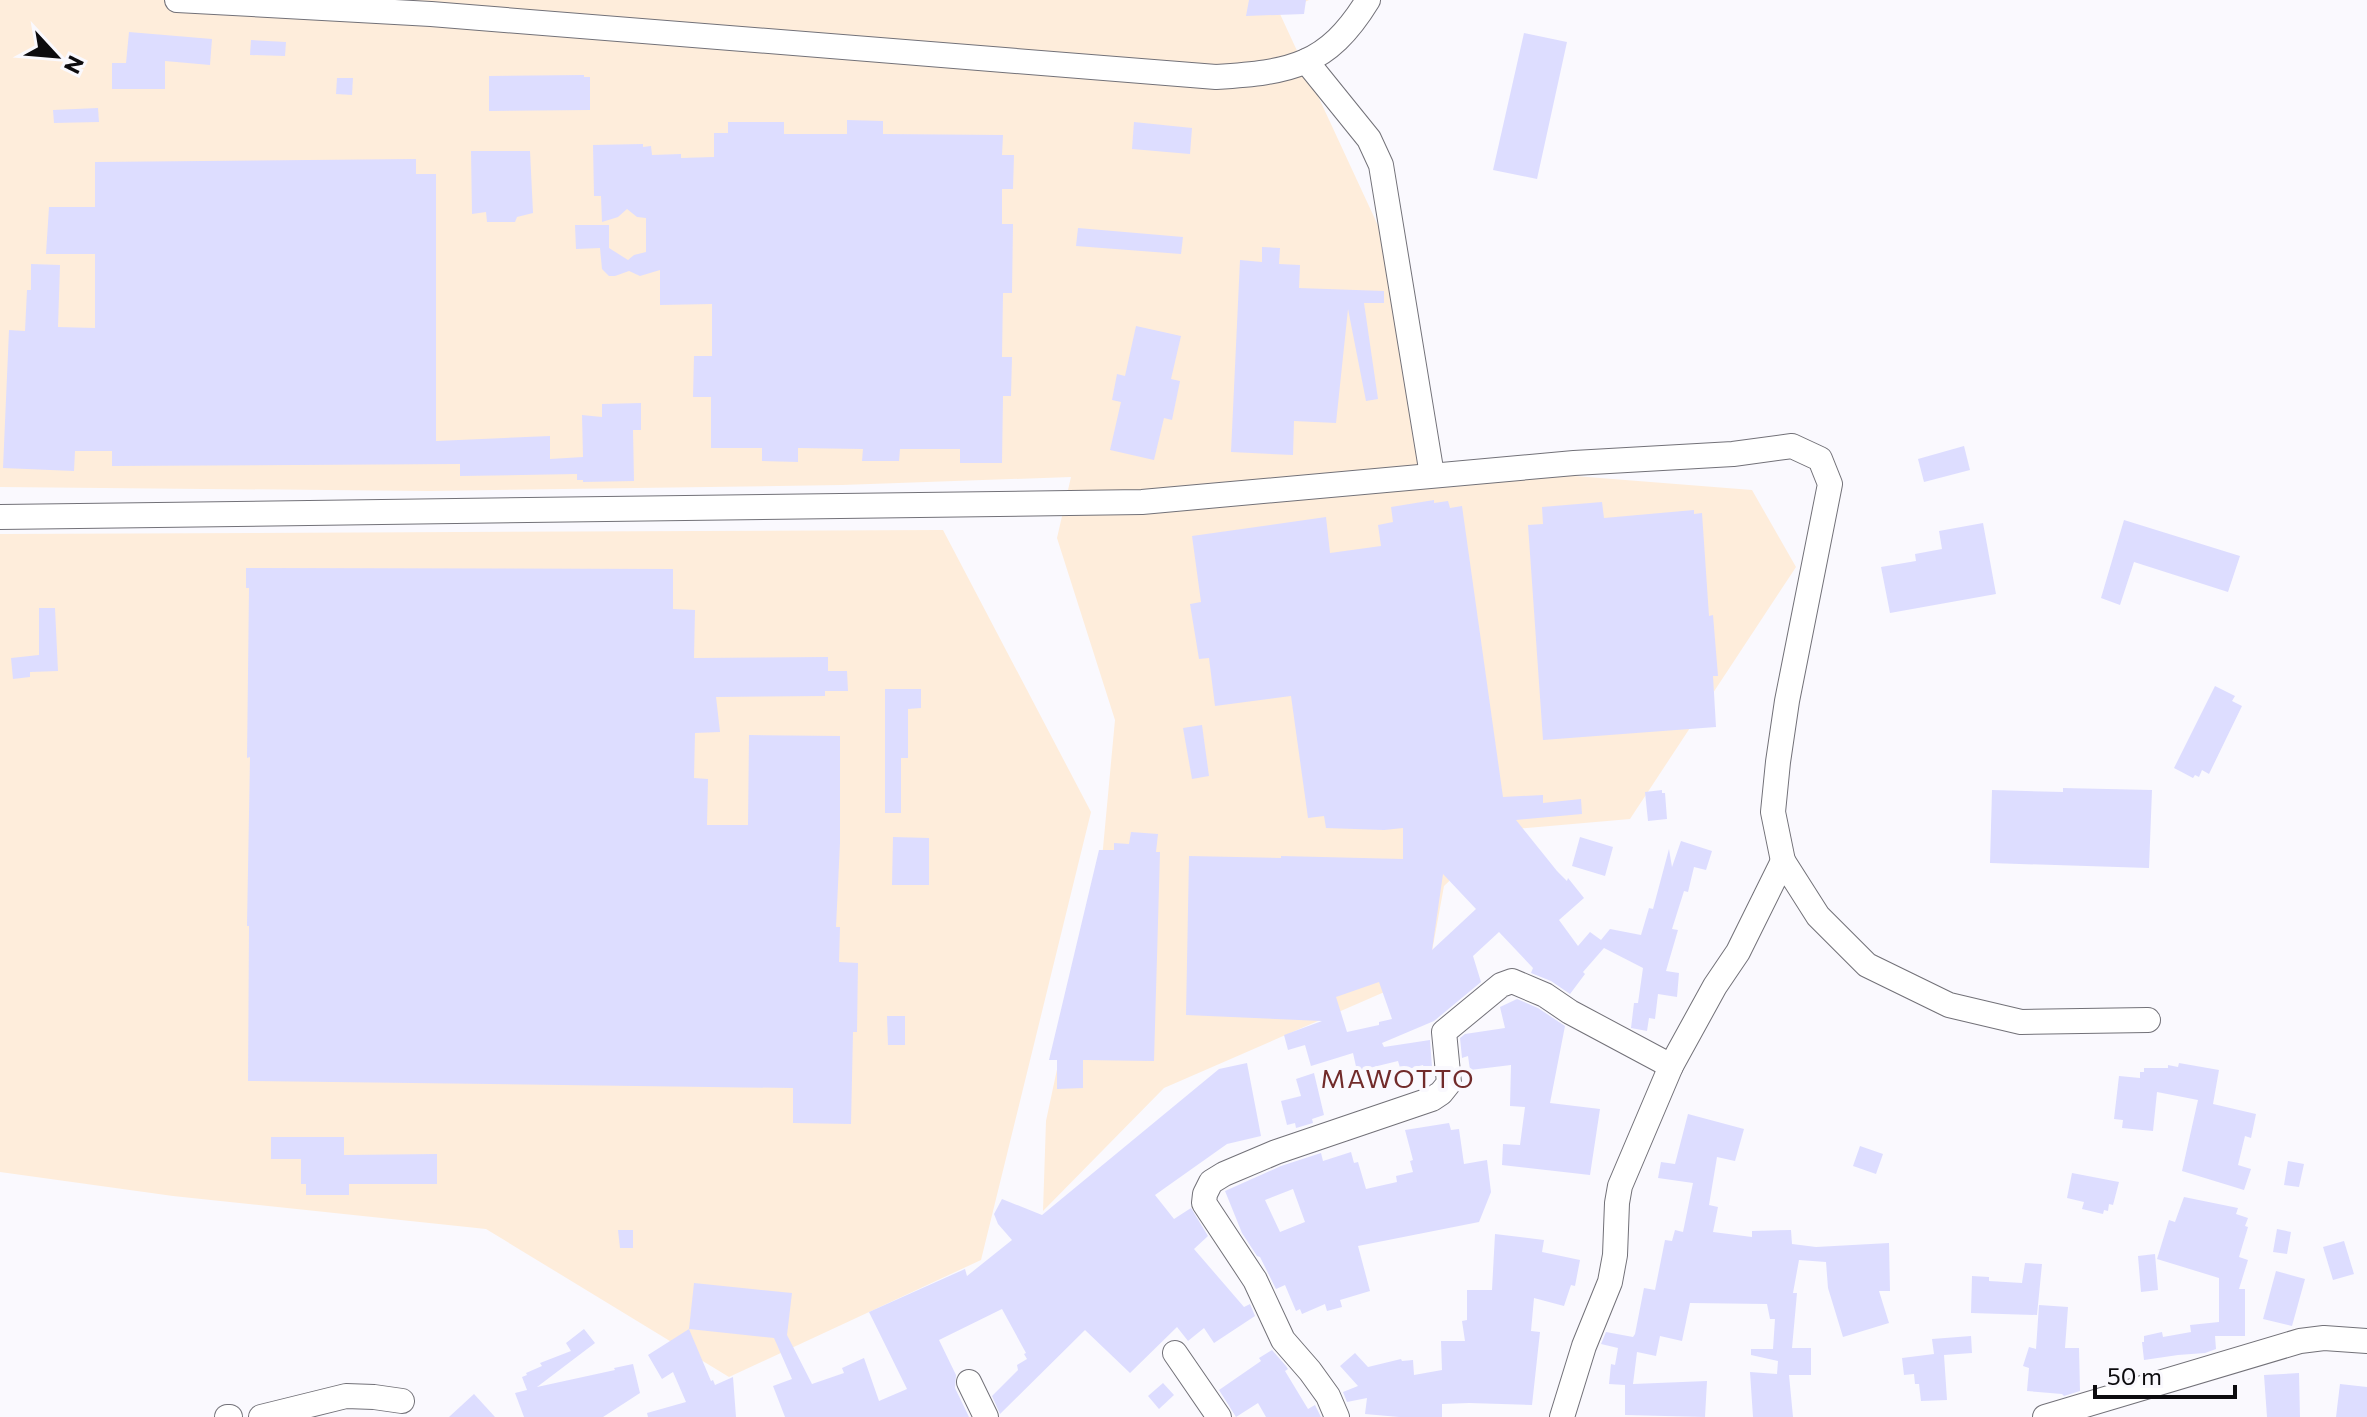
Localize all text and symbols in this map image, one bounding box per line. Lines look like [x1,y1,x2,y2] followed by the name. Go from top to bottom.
[16,16,96,96] north arrow
[59,52,90,78] text: N
[1320,1062,1476,1093] district label: MAWOTTO
[2095,1349,2235,1399] scale bar
[2107,1361,2162,1390] text: 50 m

